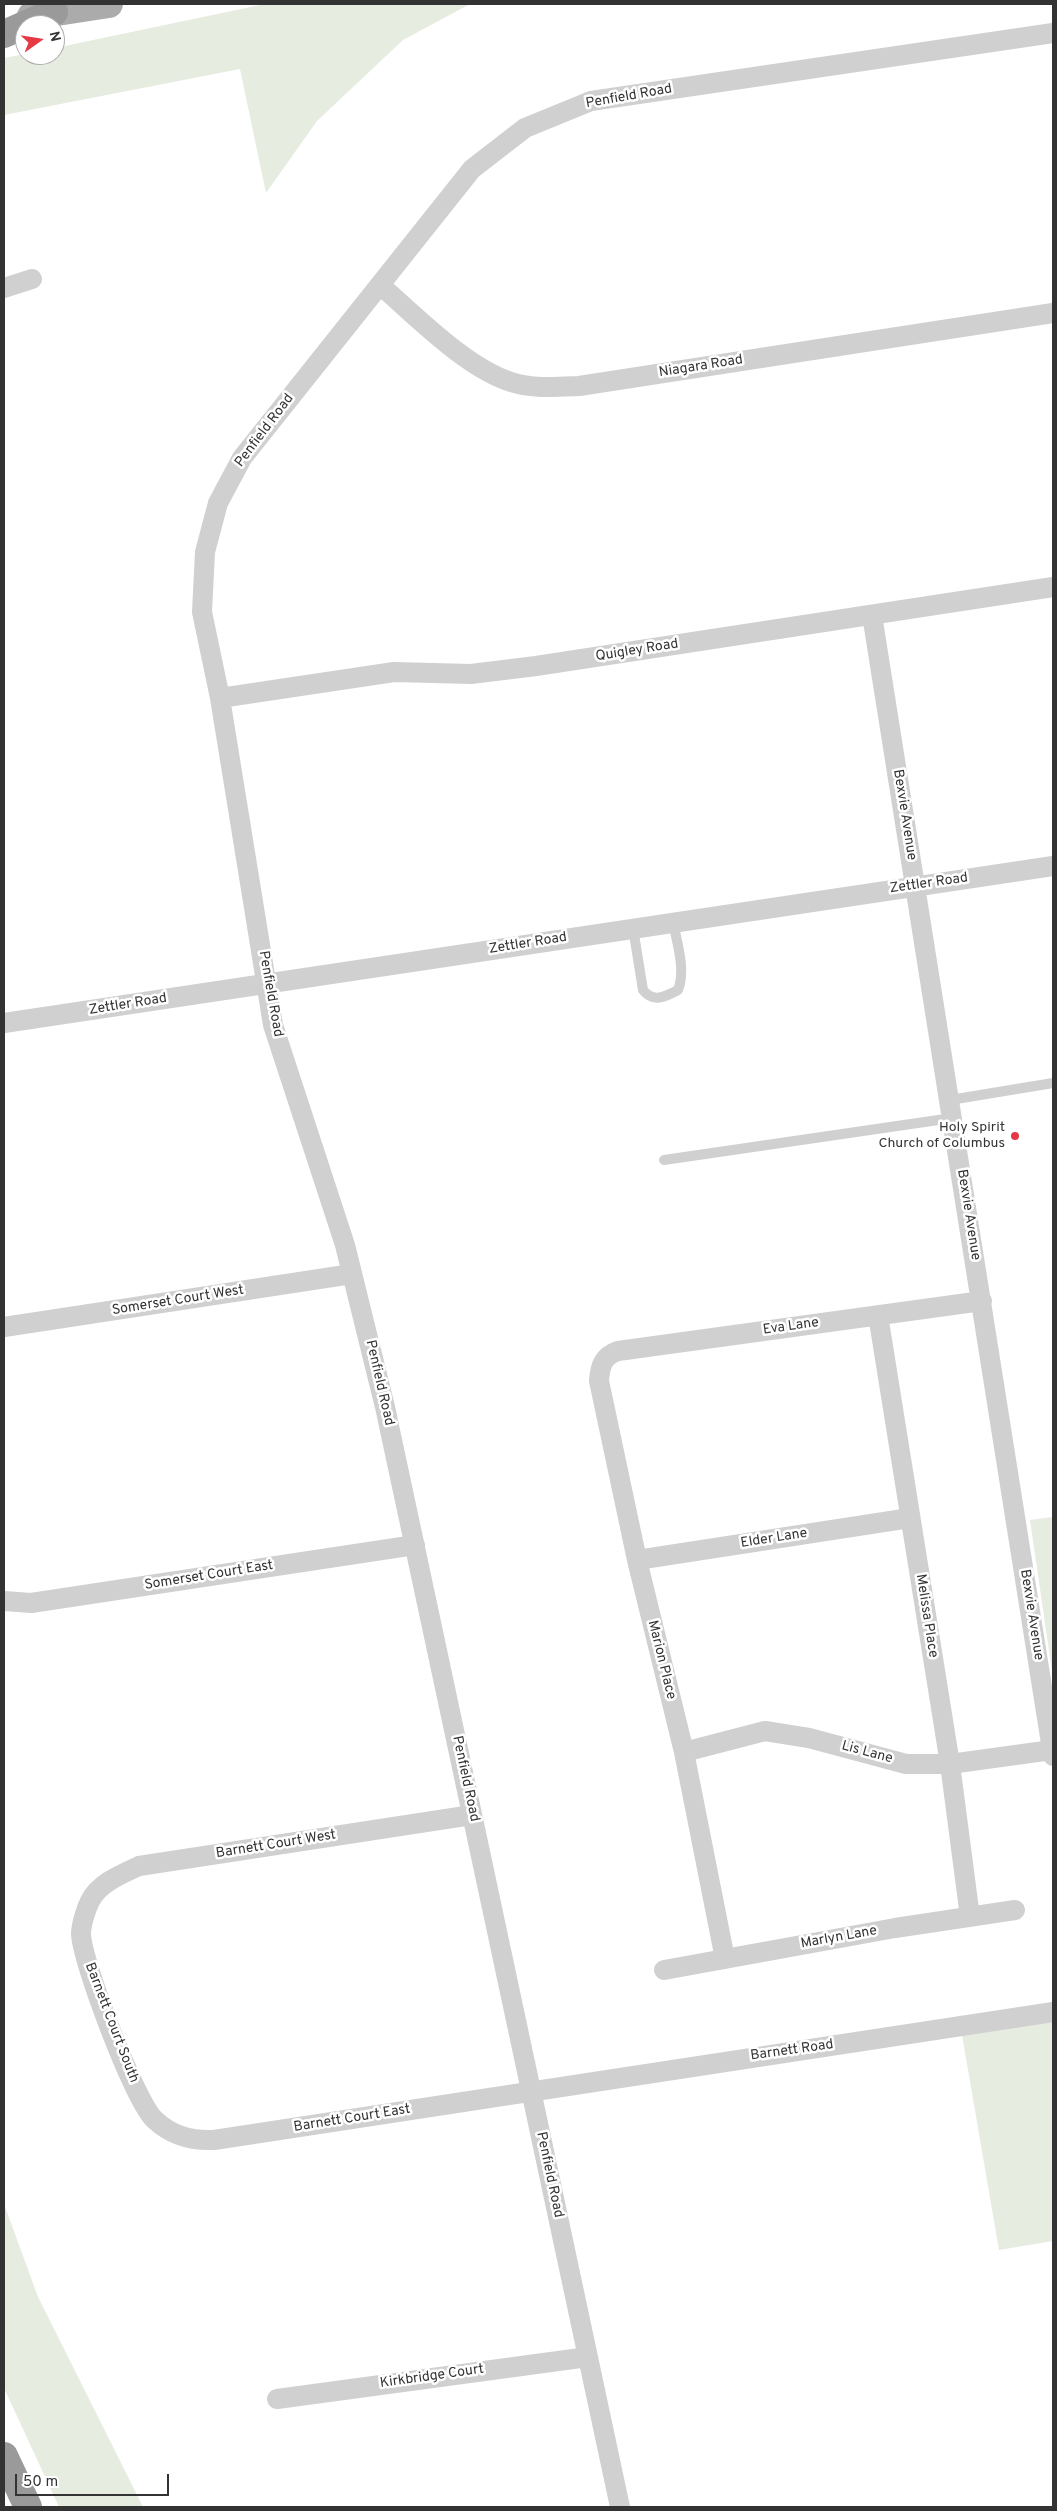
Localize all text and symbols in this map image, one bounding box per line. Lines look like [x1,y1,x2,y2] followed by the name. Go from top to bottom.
[15,15,65,65] north arrow
[45,30,64,44] text: N
[585,81,673,113] street label: Penfield Road
[658,352,744,382] street label: Niagara Road
[232,391,298,471] street label: Penfield Road
[594,636,680,666] street label: Quigley Road
[889,768,919,862] street label: Bexvie Avenue
[889,870,969,898] street label: Zettler Road
[488,930,568,958] street label: Zettler Road
[254,950,286,1038] street label: Penfield Road
[88,991,168,1019] street label: Zettler Road
[878,1120,1005,1152] place label: Holy Spirit Church of Columbus
[1009,1130,1021,1142] marker: Holy Spirit Church of Columbus
[953,1168,983,1262] street label: Bexvie Avenue
[111,1282,245,1320] street label: Somerset Court West
[762,1315,820,1339] street label: Eva Lane
[361,1339,397,1427] street label: Penfield Road
[739,1525,809,1553] street label: Elder Lane
[144,1558,274,1594] street label: Somerset Court East
[1016,1568,1046,1662] street label: Bexvie Avenue
[911,1573,941,1659] street label: Melissa Place
[643,1619,679,1701] street label: Marion Place
[448,1735,482,1823] street label: Penfield Road
[840,1738,894,1768] street label: Lis Lane
[215,1827,337,1863] street label: Barnett Court West
[800,1923,878,1953] street label: Marlyn Lane
[80,1961,142,2085] street label: Barnett Court South
[749,2037,835,2065] street label: Barnett Road
[292,2101,412,2137] street label: Barnett Court East
[532,2131,566,2219] street label: Penfield Road
[379,2361,485,2393] street label: Kirkbridge Court
[18,2464,171,2496] scale bar
[23,2473,58,2492] text: 50 m

